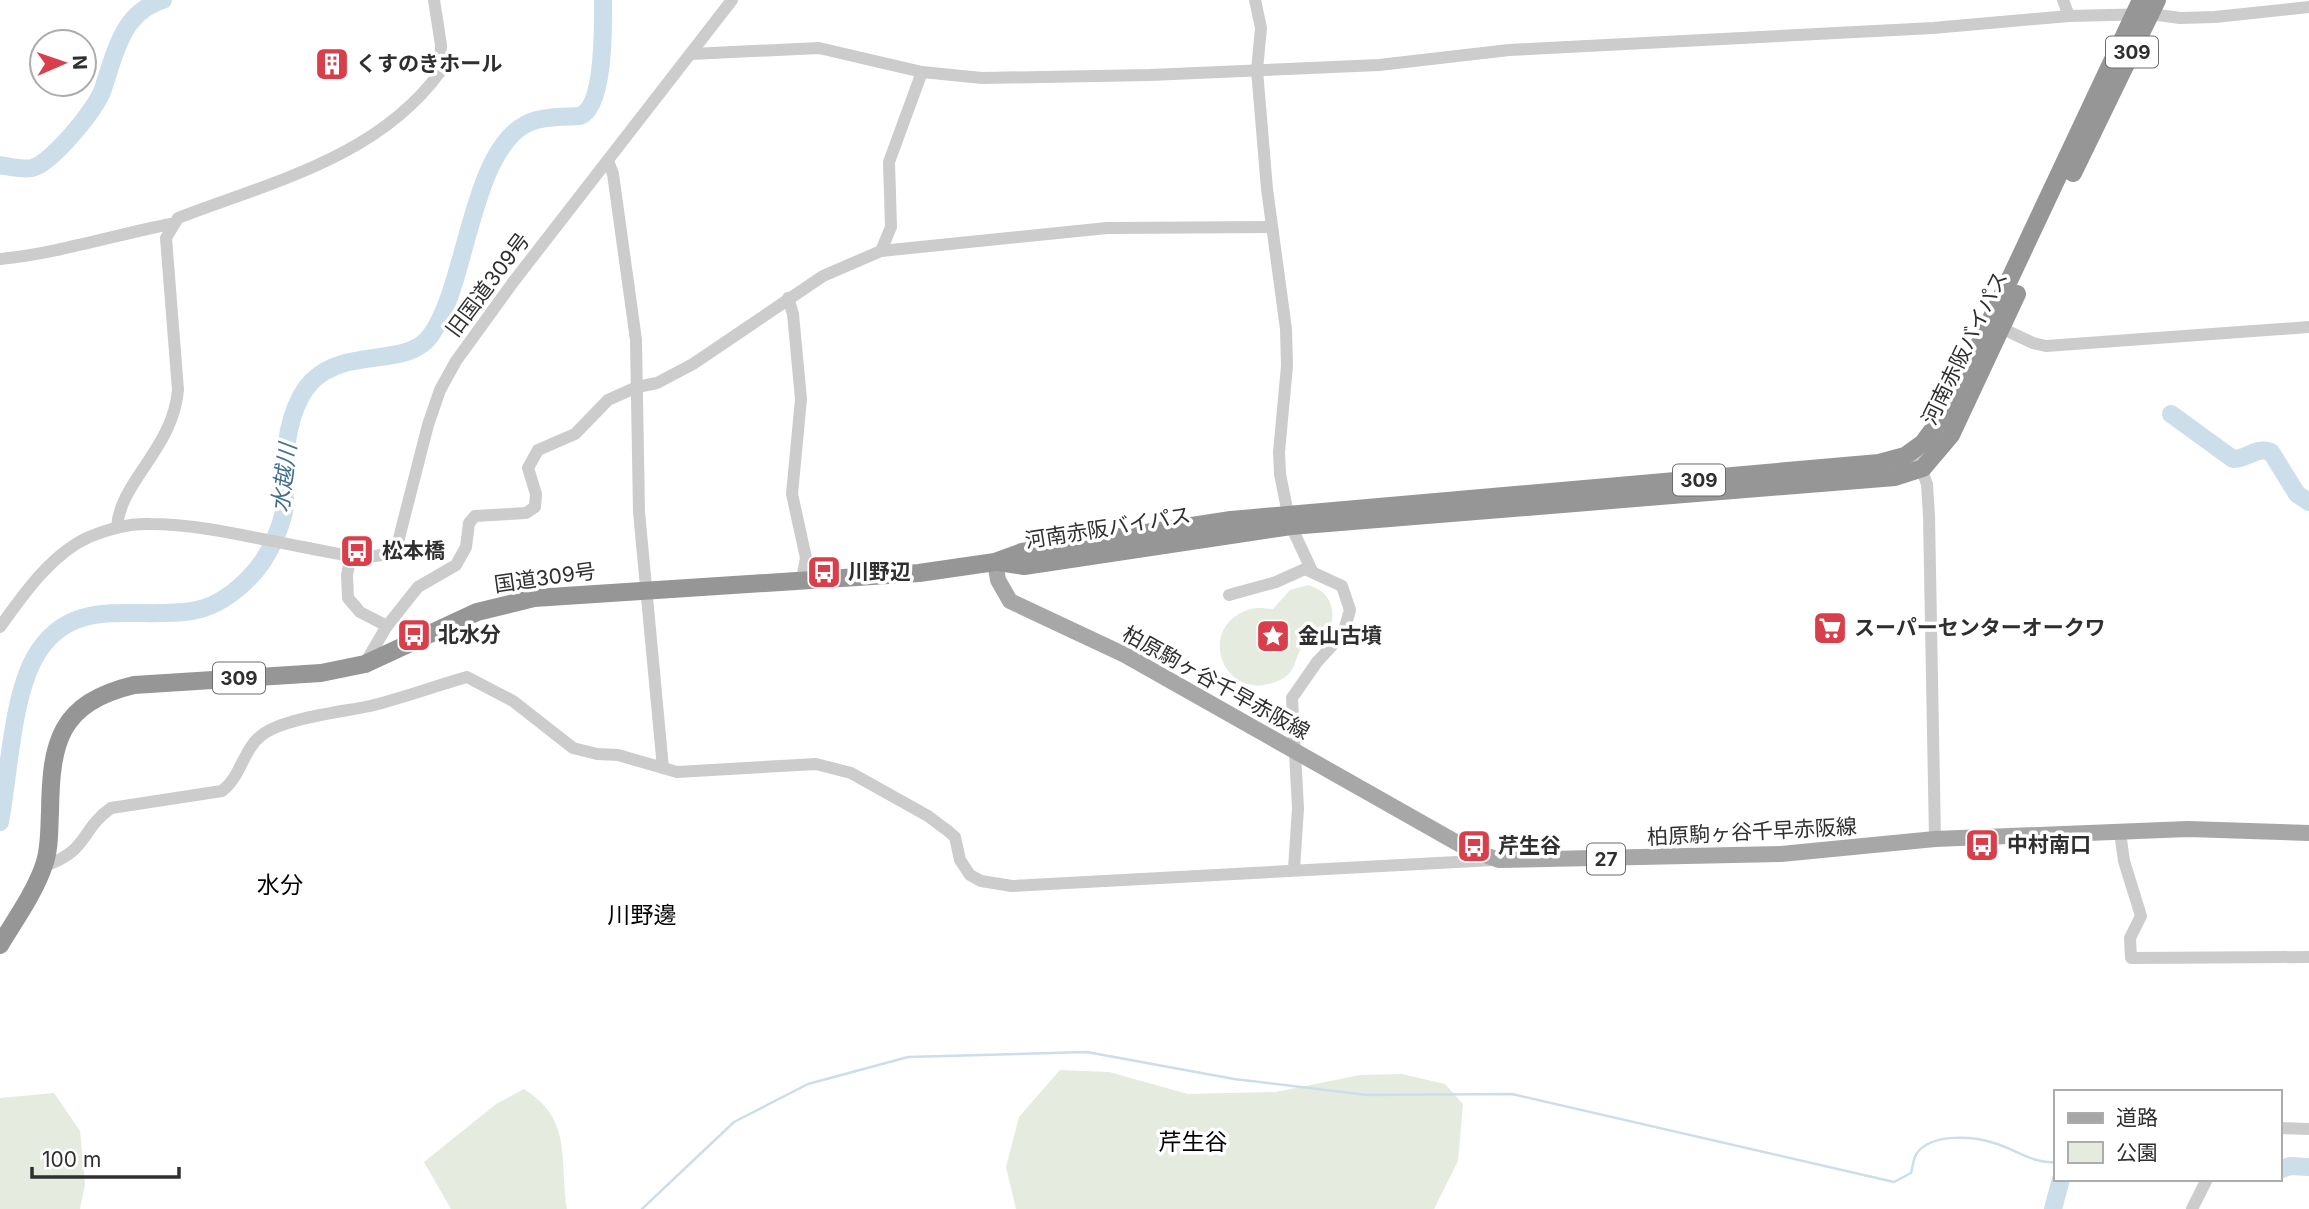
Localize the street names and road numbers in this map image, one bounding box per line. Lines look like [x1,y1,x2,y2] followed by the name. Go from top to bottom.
[2106,36,2158,68] road number: 309
[441,228,535,341] street label: 旧国道309号
[1917,267,2013,429] street label: 河南赤阪バイパス
[1673,464,1725,495] road number: 309
[1023,502,1193,553] street label: 河南赤阪バイパス
[493,558,597,597] street label: 国道309号
[1118,621,1314,744] street label: 柏原駒ヶ谷千早赤阪線
[213,663,265,694] road number: 309
[1646,814,1857,849] street label: 柏原駒ヶ谷千早赤阪線
[1587,844,1625,874] road number: 27

